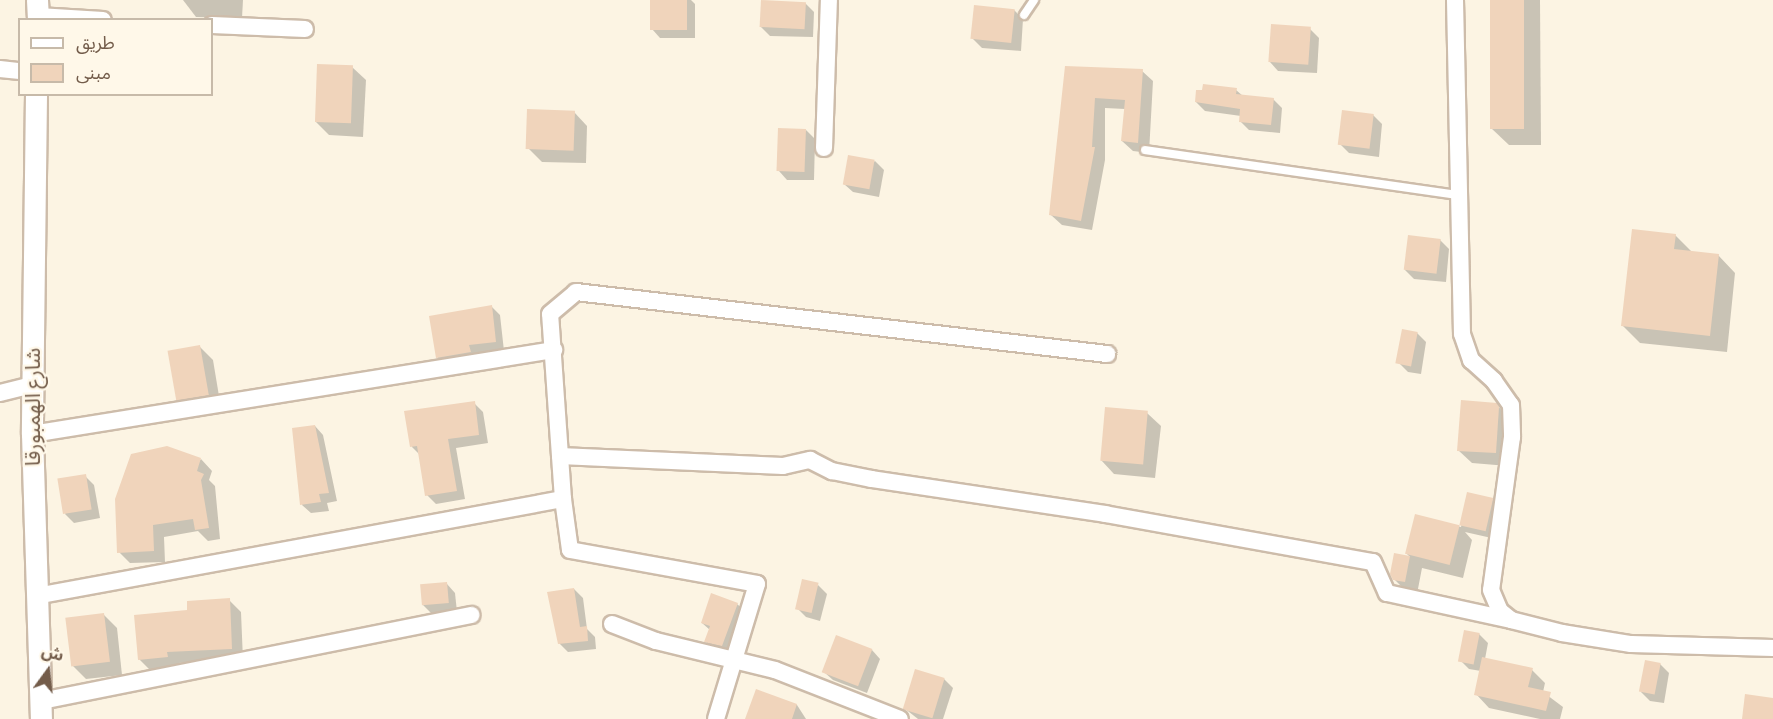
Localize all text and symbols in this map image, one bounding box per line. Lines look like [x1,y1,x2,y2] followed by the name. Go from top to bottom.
[18,18,213,96] legend
[76,32,115,54] text: طريق
[76,62,111,84] text: مبنى
[20,348,46,466] street label: شارع الهمبورقا
[18,641,78,701] north arrow
[39,641,66,666] text: ش

